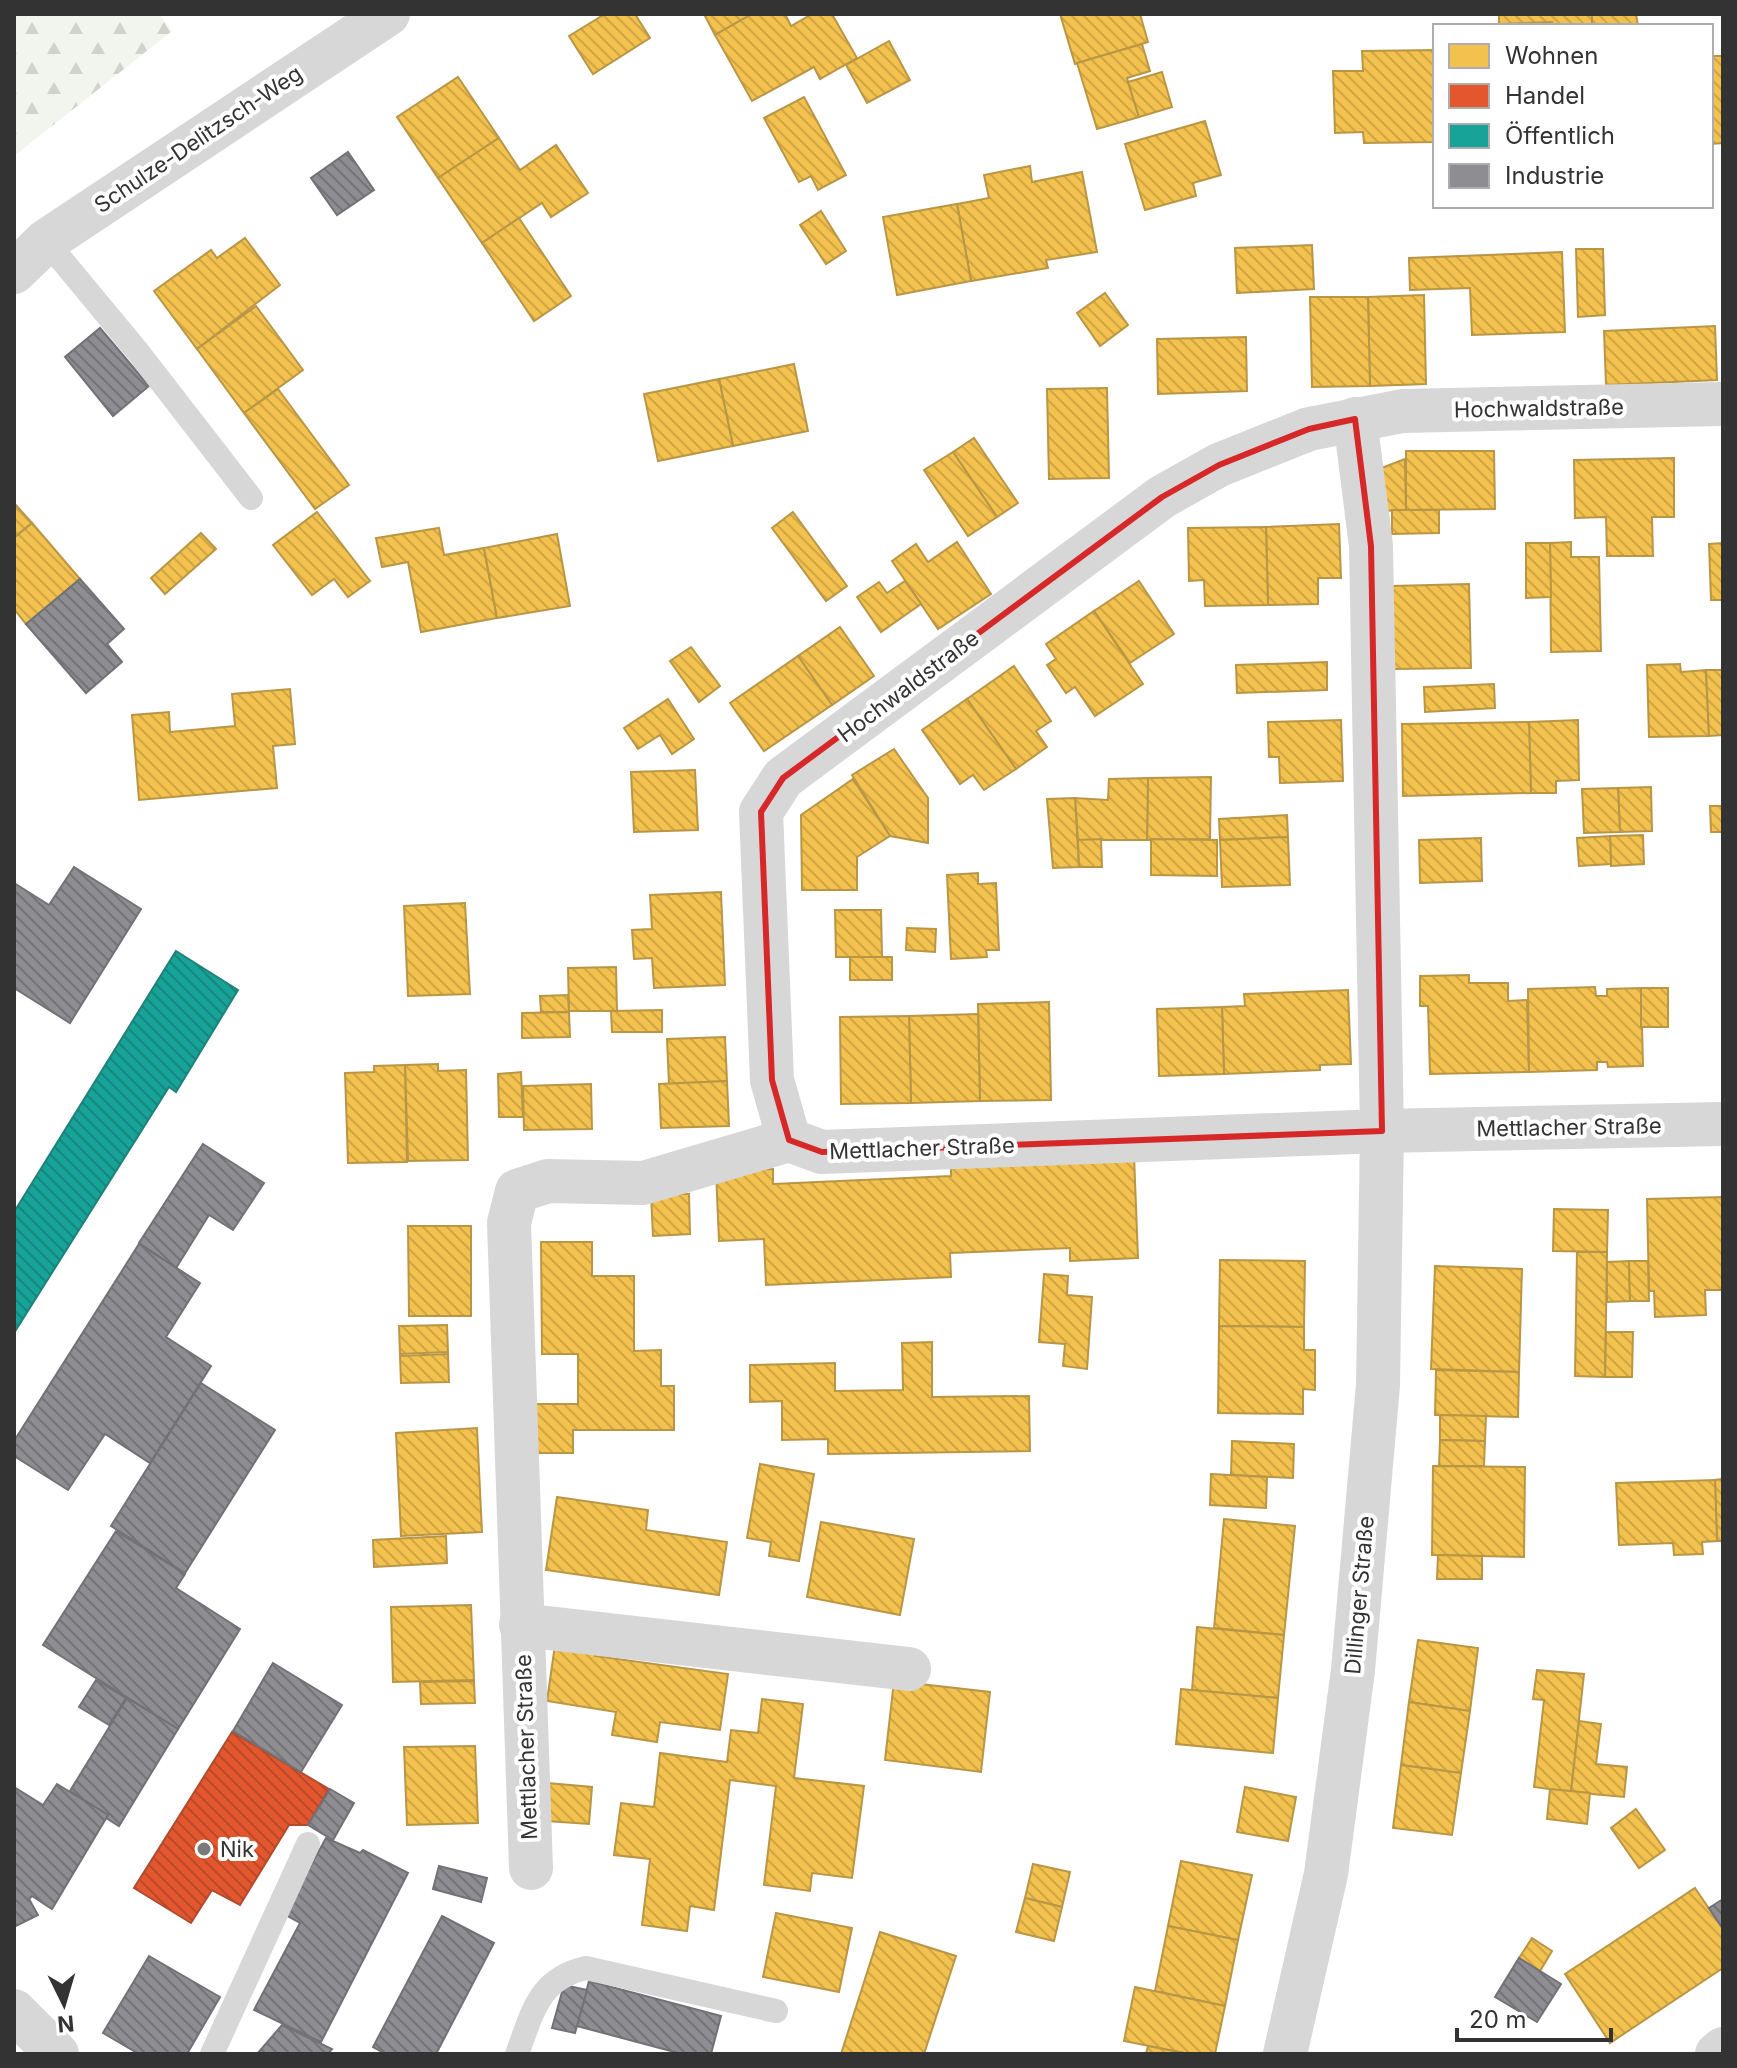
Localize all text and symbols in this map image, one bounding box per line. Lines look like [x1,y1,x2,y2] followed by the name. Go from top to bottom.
[1433,24,1713,208] legend
[1505,41,1598,70] text: Wohnen
[89,60,307,218] street label: Schulze-Delitzsch-Weg
[1505,81,1585,110] text: Handel
[1505,121,1615,150] text: Öffentlich
[1505,161,1604,190] text: Industrie
[1454,394,1624,422] street label: Hochwaldstraße
[832,624,984,748] street label: Hochwaldstraße
[1476,1112,1662,1142] street label: Mettlacher Straße
[829,1132,1015,1164] street label: Mettlacher Straße
[1339,1515,1379,1675] street label: Dillinger Straße
[510,1654,542,1840] street label: Mettlacher Straße
[220,1836,254,1862] place label: Nik
[195,1840,213,1858] marker: Nik
[24,1964,104,2044] north arrow
[1457,1992,1611,2042] scale bar
[1469,2005,1527,2034] text: 20 m
[56,2010,75,2038] text: N

